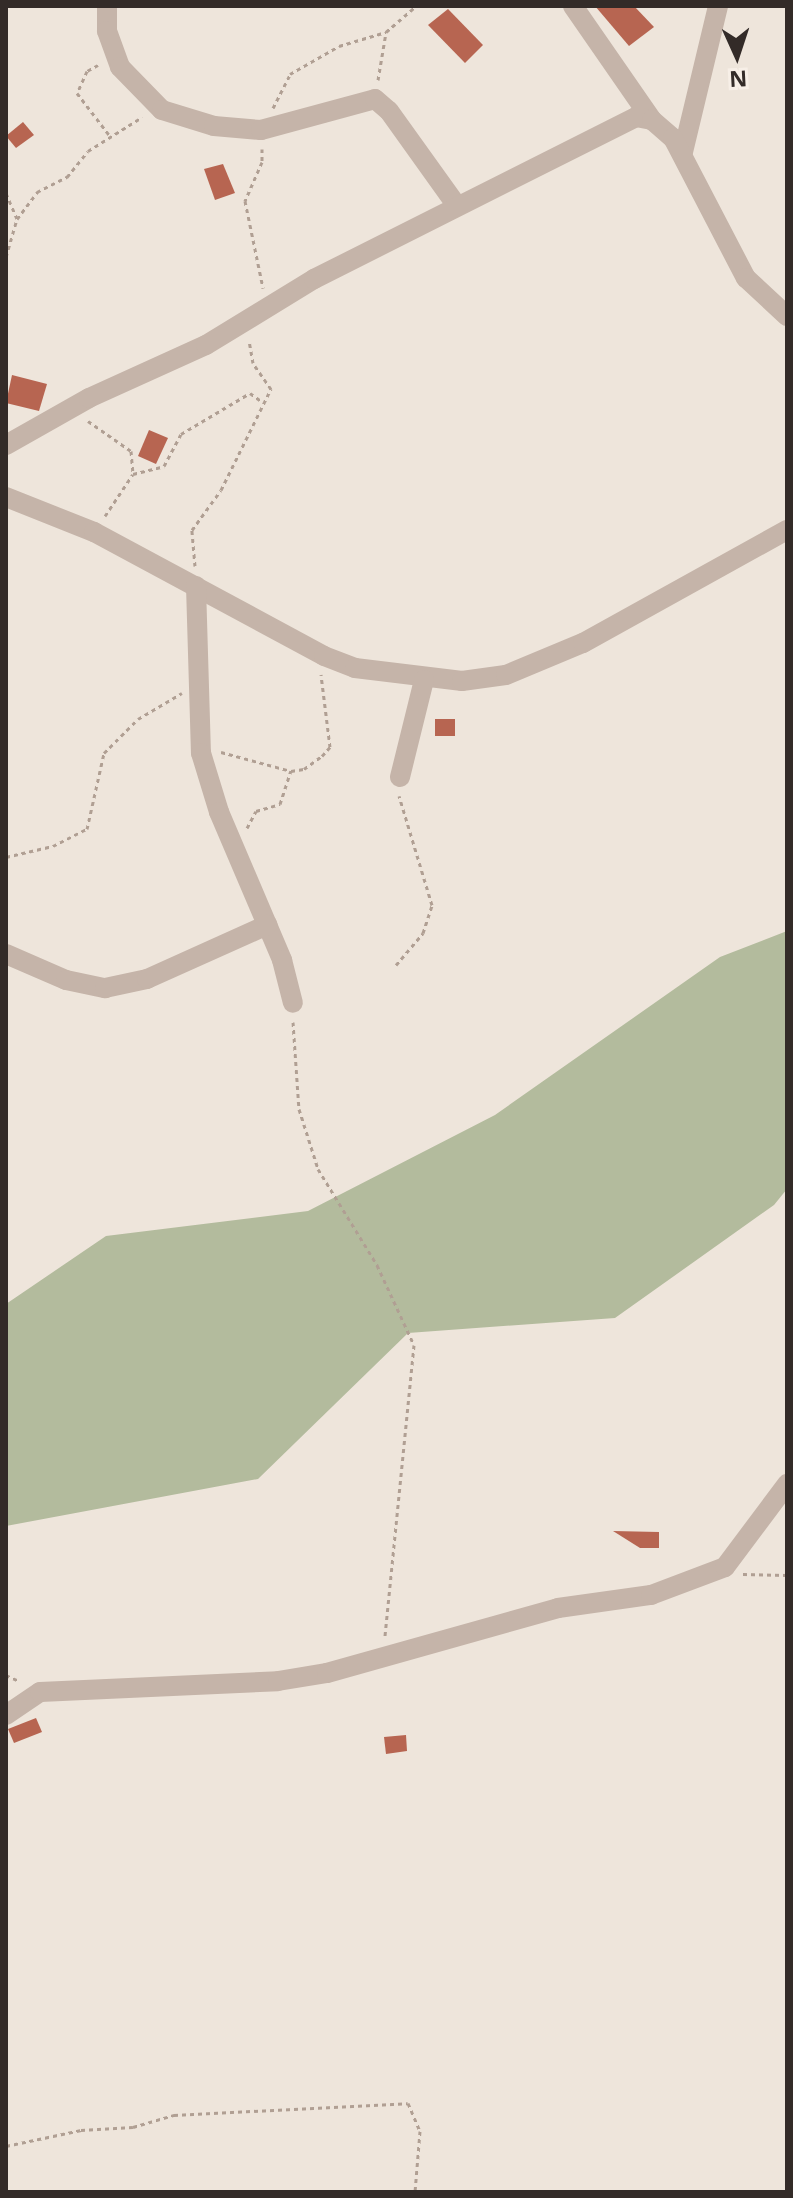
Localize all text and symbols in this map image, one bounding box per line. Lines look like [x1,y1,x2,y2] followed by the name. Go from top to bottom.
[697,16,777,96] north arrow
[729,65,748,95] text: N

